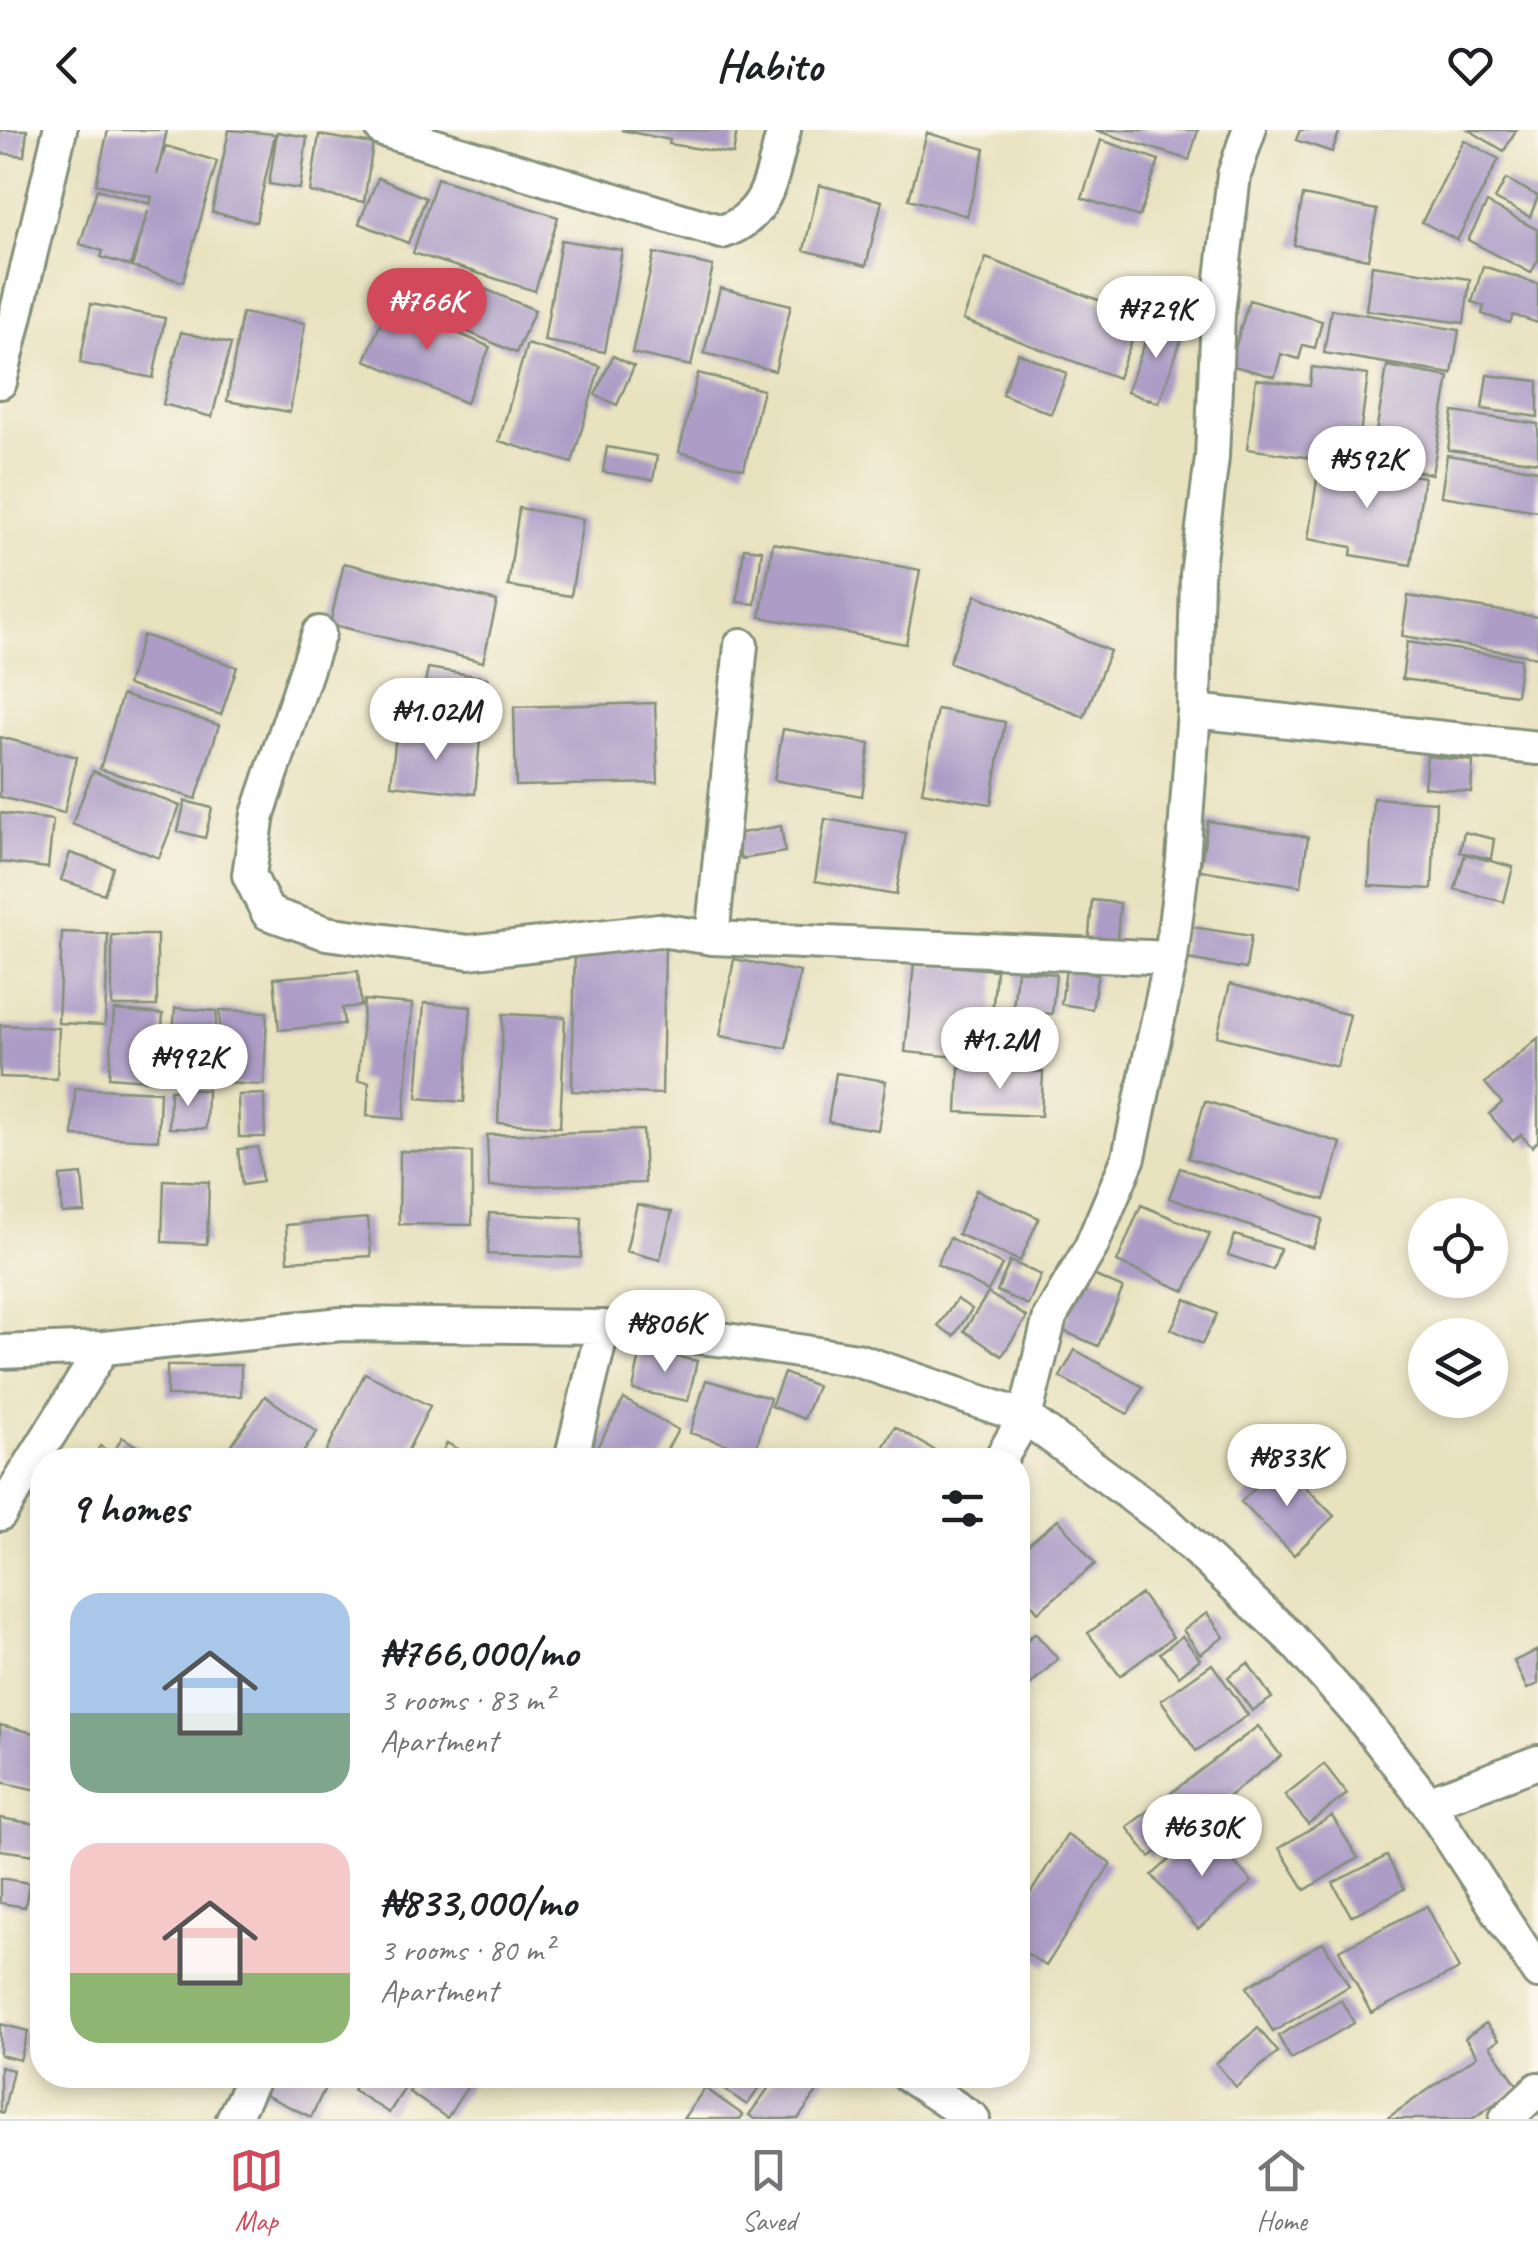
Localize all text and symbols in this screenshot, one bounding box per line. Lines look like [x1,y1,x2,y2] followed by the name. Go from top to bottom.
[716,37,822,94] text: Habito
[40,38,95,93] icon: back
[1443,38,1498,93] icon: heart
[357,268,497,353] pin: ₦766K
[1086,276,1226,361] pin: ₦729K
[389,280,465,321] text: ₦766K
[1119,288,1193,329] text: ₦729K
[1297,426,1437,511] pin: ₦592K
[1330,438,1404,479] text: ₦592K
[355,678,517,763] pin: ₦1.02M
[392,690,480,731] text: ₦1.02M
[930,1007,1070,1092] pin: ₦1.2M
[963,1019,1037,1060] text: ₦1.2M
[118,1024,258,1109] pin: ₦992K
[151,1036,225,1077] text: ₦992K
[1408,1198,1508,1418] map controls
[1408,1198,1508,1298] button: locate
[595,1290,735,1375] pin: ₦806K
[627,1302,703,1343] text: ₦806K
[1408,1318,1508,1418] button: layers
[1217,1424,1357,1509] pin: ₦833K
[1249,1436,1325,1477] text: ₦833K
[935,1481,990,1536] icon: filters
[70,1482,188,1535] text: 9 homes
[380,1626,578,1679] text: ₦766,000/mo
[150,1633,270,1753] icon: home
[380,1679,553,1720] text: 3 rooms · 83 m²
[380,1720,498,1761] text: Apartment
[1132,1794,1272,1879] pin: ₦630K
[1164,1806,1240,1847] text: ₦630K
[380,1876,576,1929] text: ₦833,000/mo
[150,1883,270,2003] icon: home
[380,1929,553,1970] text: 3 rooms · 80 m²
[380,1970,498,2011] text: Apartment
[229,2143,284,2238] tab: Map
[741,2143,796,2238] tab: Saved
[1254,2143,1309,2238] tab: Home

